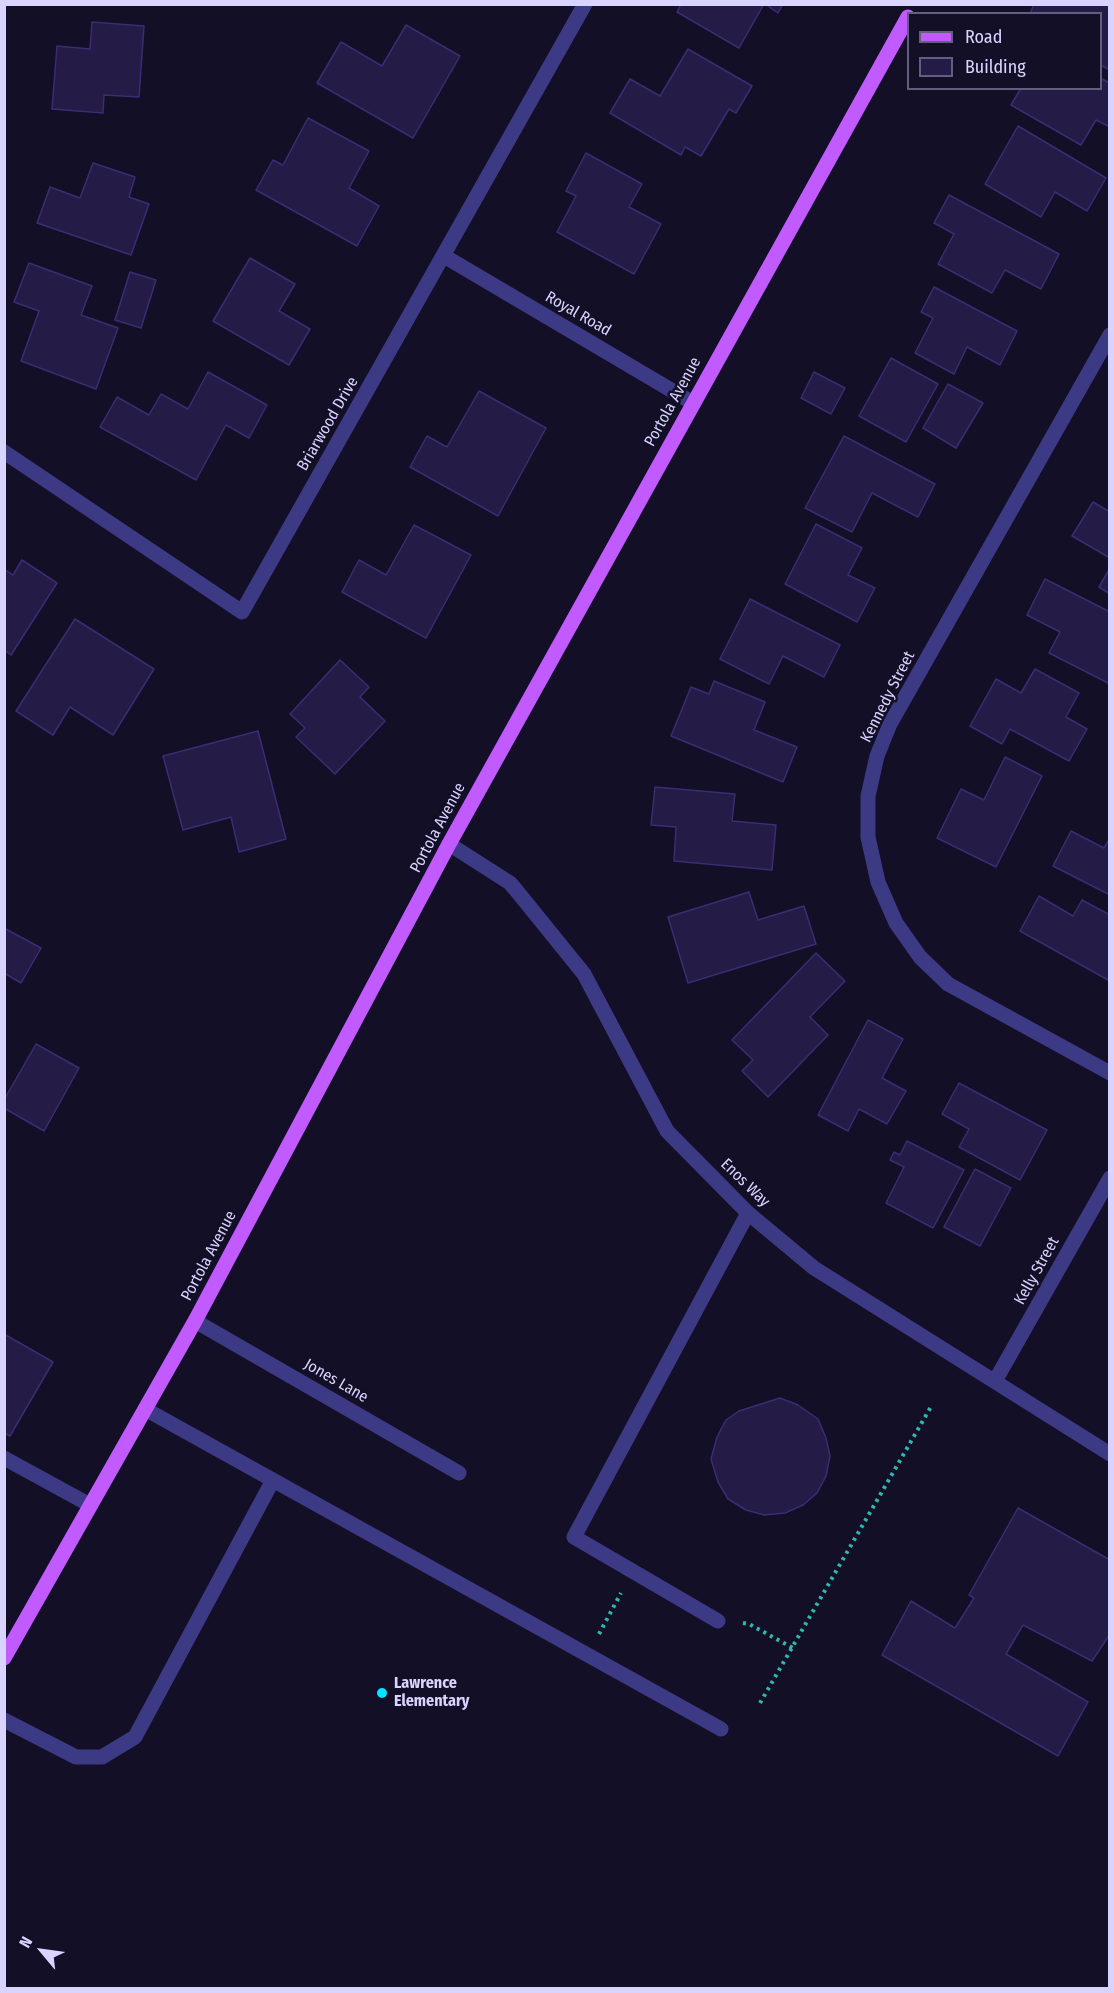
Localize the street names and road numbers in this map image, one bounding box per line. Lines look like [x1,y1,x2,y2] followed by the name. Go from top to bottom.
[542,288,614,340] street label: Royal Road
[641,354,705,450] street label: Portola Avenue
[293,374,363,474] street label: Briarwood Drive
[857,648,919,746] street label: Kennedy Street
[406,780,470,876] street label: Portola Avenue
[716,1155,774,1211] street label: Enos Way
[177,1208,241,1304] street label: Portola Avenue
[1011,1234,1063,1308] street label: Kelly Street
[301,1355,371,1407] street label: Jones Lane

